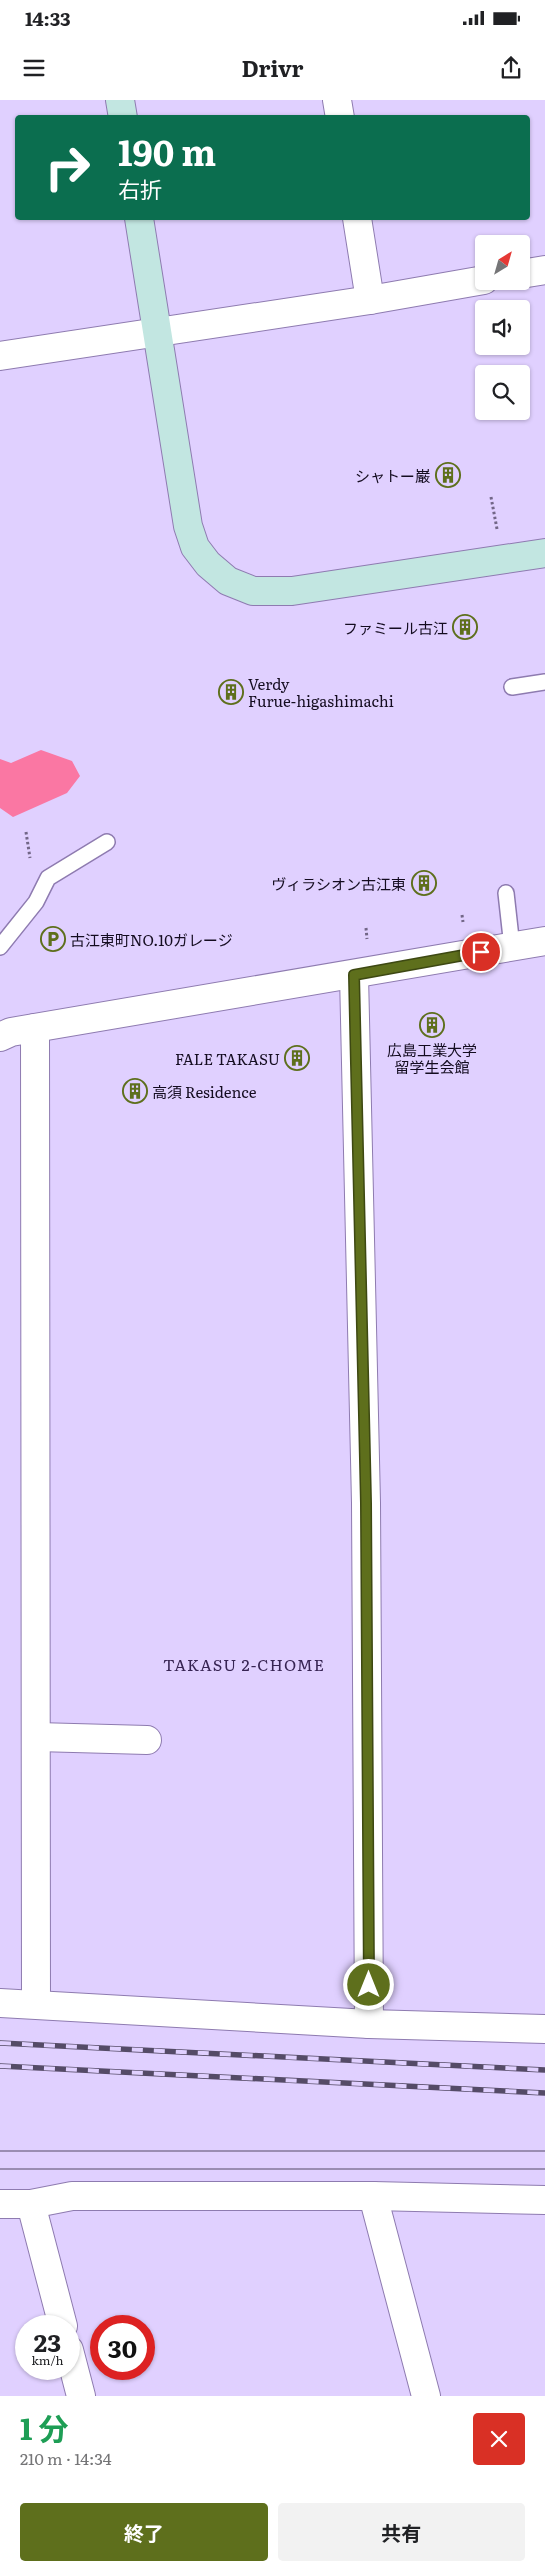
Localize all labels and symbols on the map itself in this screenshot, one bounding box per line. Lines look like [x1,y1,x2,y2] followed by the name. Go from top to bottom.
[475,235,530,290] north arrow
[435,462,461,488] building icon: シャトー巌
[355,464,430,487] place label: シャトー巌
[452,614,478,640] building icon: ファミール古江
[343,616,448,639] place label: ファミール古江
[248,672,394,712] place label: Verdy Furue-higashimachi
[218,679,244,705] building icon: Verdy Furue-higashimachi
[411,870,437,896] building icon: ヴィラシオン古江東
[271,872,406,895] place label: ヴィラシオン古江東
[40,926,66,952] parking icon: 古江東町NO.10ガレージ
[70,928,233,951] place label: 古江東町NO.10ガレージ
[460,931,502,973] pin
[419,1012,445,1038] building icon: 広島工業大学 留学生会館
[387,1038,477,1078] place label: 広島工業大学 留学生会館
[284,1045,310,1071] building icon: FALE TAKASU
[175,1047,280,1070] place label: FALE TAKASU
[122,1078,148,1104] building icon: 高須 Residence
[152,1080,257,1103] place label: 高須 Residence
[163,1652,325,1676] district label: TAKASU 2-CHOME
[342,1958,394,2010] position arrow
[90,2315,155,2380] speed limit sign: 30

